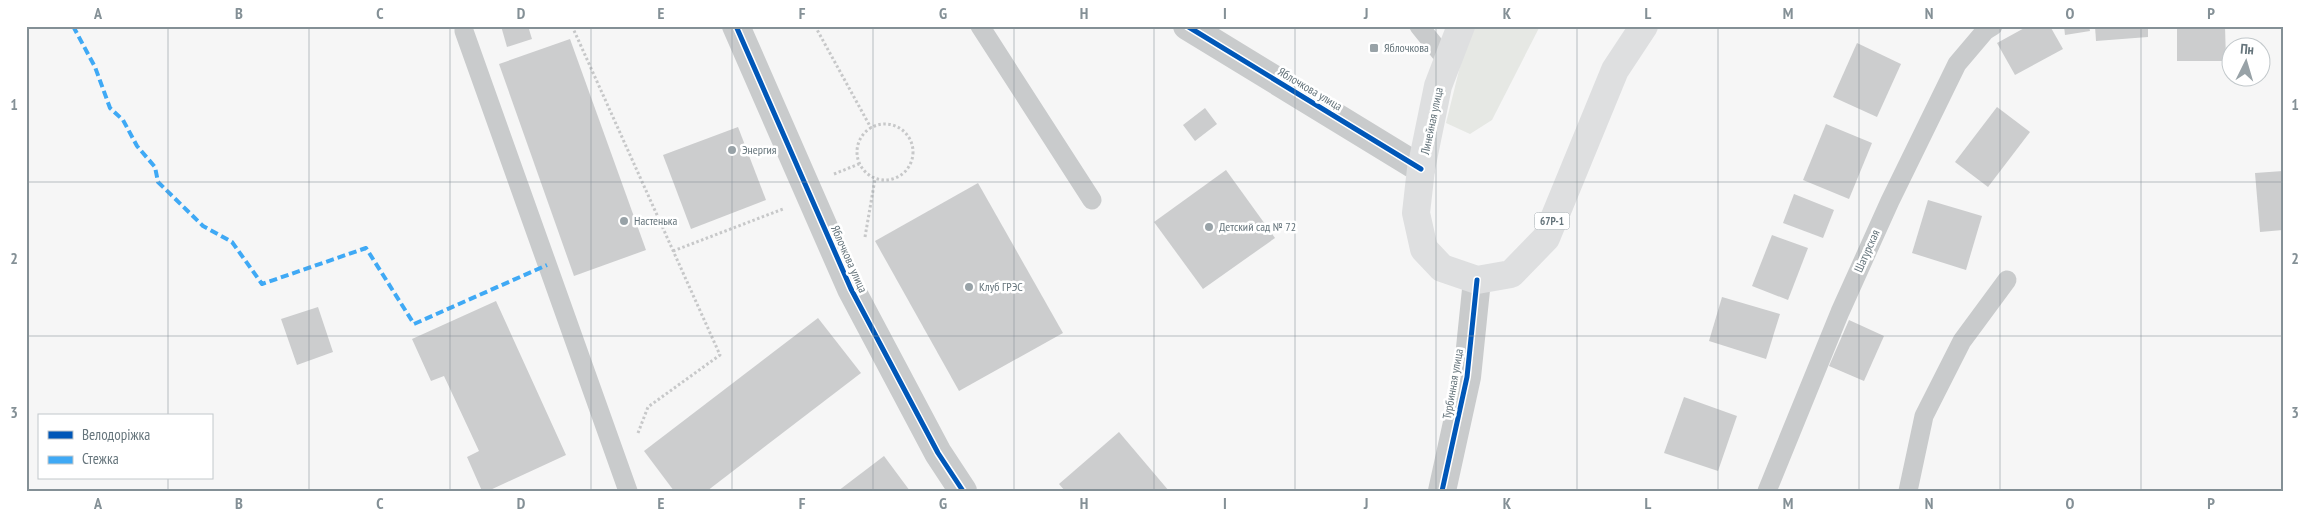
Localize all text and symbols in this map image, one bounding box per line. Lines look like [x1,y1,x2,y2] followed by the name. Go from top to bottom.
[93,3,103,23] text: A
[235,3,243,23] text: B
[376,3,384,23] text: C
[517,3,526,23] text: D
[658,3,665,23] text: E
[799,3,806,23] text: F
[939,3,947,23] text: G
[1080,3,1088,23] text: H
[1223,3,1227,23] text: I
[1363,3,1368,23] text: J
[1503,3,1512,23] text: K
[1645,3,1652,23] text: L
[1783,3,1793,23] text: M
[1925,3,1933,23] text: N
[2066,3,2075,23] text: O
[2207,3,2215,23] text: P
[2222,38,2272,88] north arrow
[2240,39,2255,59] text: Пн
[1384,40,1429,55] place label: Яблочкова
[1368,42,1380,54] marker: Яблочкова
[1276,64,1345,114] street label: Яблочкова улица
[1417,86,1446,157] street label: Линейная улица
[10,94,18,114] text: 1
[2291,94,2299,114] text: 1
[742,142,777,157] place label: Энергия
[726,144,738,156] marker: Энергия
[1534,212,1570,230] road number: 67Р-1
[634,213,677,228] place label: Настенька
[618,215,630,227] marker: Настенька
[1219,219,1296,234] place label: Детский сад № 72
[1203,221,1215,233] marker: Детский сад № 72
[828,223,871,295] street label: Яблочкова улица
[1851,227,1883,274] street label: Шатурская
[10,248,18,268] text: 2
[2291,248,2299,268] text: 2
[979,279,1023,294] place label: Клуб ГРЭС
[963,281,975,293] marker: Клуб ГРЭС
[1439,347,1466,420] street label: Турбинная улица
[10,402,18,422] text: 3
[2291,402,2299,422] text: 3
[38,414,212,480] legend
[82,425,150,444] text: Велодоріжка
[82,449,119,468] text: Стежка
[93,493,103,513] text: A
[235,493,243,513] text: B
[376,493,384,513] text: C
[517,493,526,513] text: D
[658,493,665,513] text: E
[799,493,806,513] text: F
[939,493,947,513] text: G
[1080,493,1088,513] text: H
[1223,493,1227,513] text: I
[1363,493,1368,513] text: J
[1503,493,1512,513] text: K
[1645,493,1652,513] text: L
[1783,493,1793,513] text: M
[1925,493,1933,513] text: N
[2066,493,2075,513] text: O
[2207,493,2215,513] text: P

